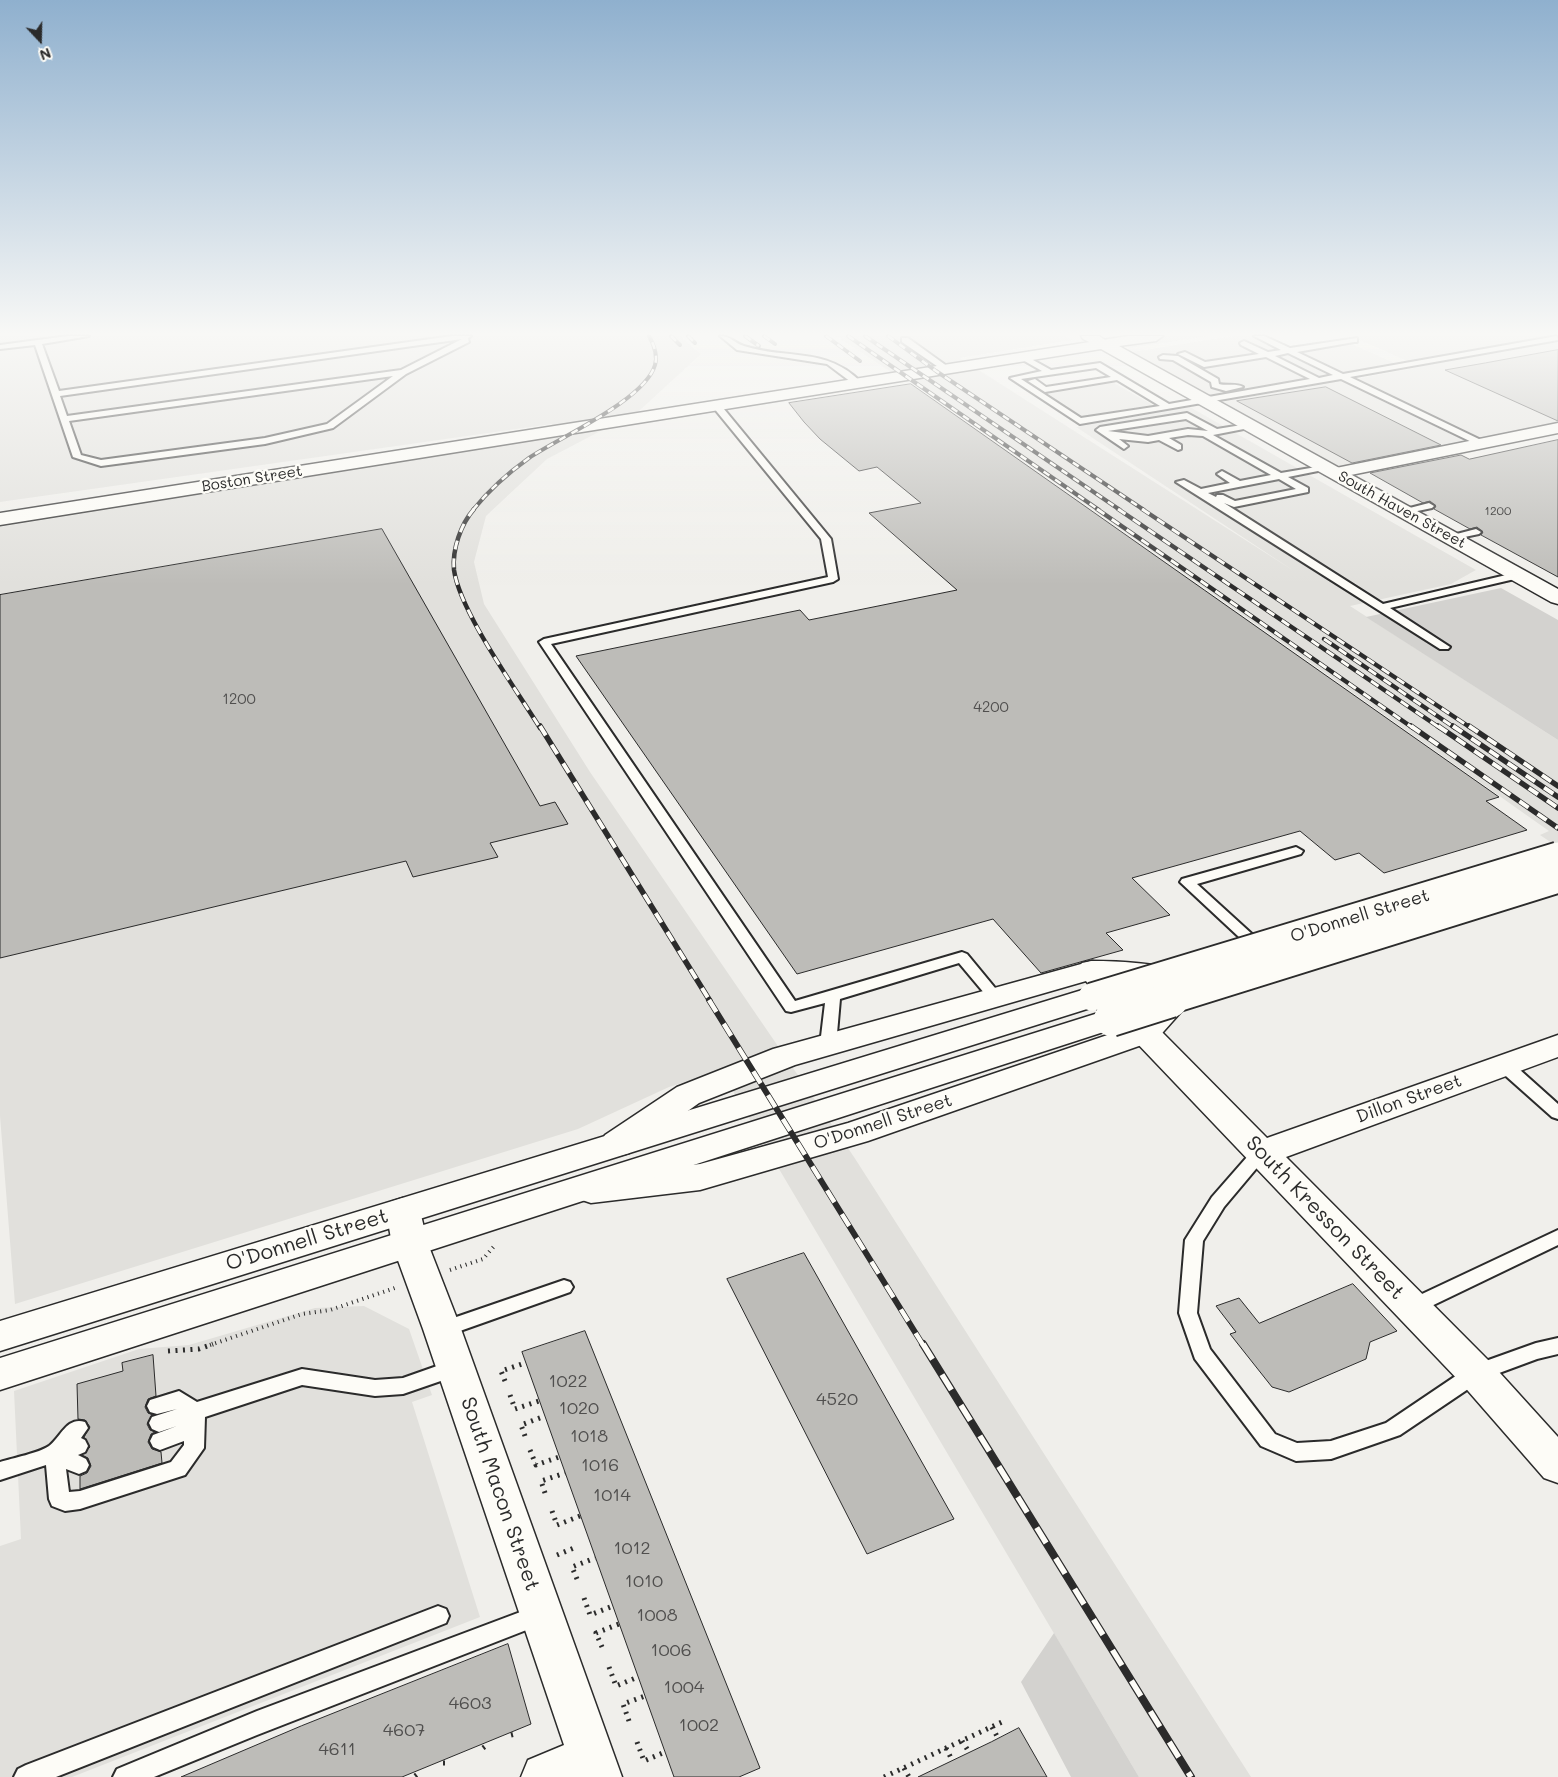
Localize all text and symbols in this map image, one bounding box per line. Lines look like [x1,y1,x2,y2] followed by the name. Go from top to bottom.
[15,15,65,65] north arrow
[37,44,54,65] text: N
[200,462,304,496] street label: Boston Street
[1335,467,1469,553] street label: South Haven Street
[1485,504,1511,518] house number: 1200
[222,690,256,708] house number: 1200
[973,698,1009,716] house number: 4200
[1288,885,1432,947] street label: O'Donnell Street
[1353,1070,1465,1128] street label: Dillon Street
[811,1089,955,1155] street label: O'Donnell Street
[1240,1131,1410,1305] street label: South Kresson Street
[223,1203,391,1277] street label: O'Donnell Street
[548,1370,588,1392] house number: 1022
[816,1388,858,1410] house number: 4520
[455,1394,545,1594] street label: South Macon Street
[559,1397,599,1419] house number: 1020
[570,1425,608,1447] house number: 1018
[581,1454,619,1476] house number: 1016
[593,1484,631,1506] house number: 1014
[613,1537,651,1559] house number: 1012
[625,1570,663,1592] house number: 1010
[636,1604,678,1626] house number: 1008
[650,1639,692,1661] house number: 1006
[664,1676,704,1698] house number: 1004
[448,1692,492,1714] house number: 4603
[679,1714,719,1736] house number: 1002
[383,1719,425,1741] house number: 4607
[318,1738,356,1760] house number: 4611

